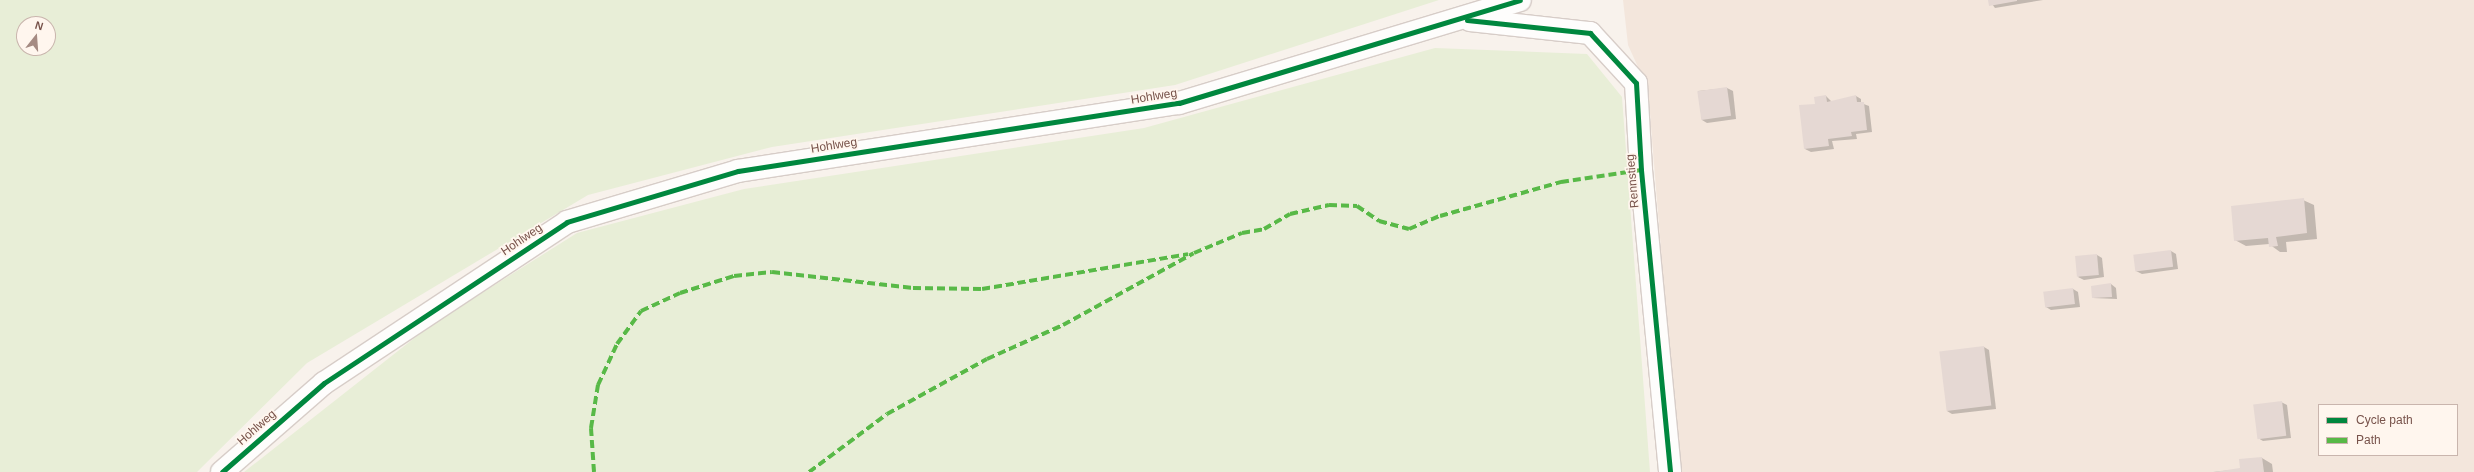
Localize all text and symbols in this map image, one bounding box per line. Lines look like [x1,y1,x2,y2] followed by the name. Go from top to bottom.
[16,16,56,56] north arrow
[34,19,45,32] text: N
[1130,86,1178,108] street label: Hohlweg
[810,135,858,157] street label: Hohlweg
[1623,153,1643,209] street label: Rennstieg
[499,221,545,259] street label: Hohlweg
[2318,404,2458,456] legend
[235,407,279,449] street label: Hohlweg
[2356,413,2413,427] text: Cycle path
[2356,433,2381,447] text: Path

